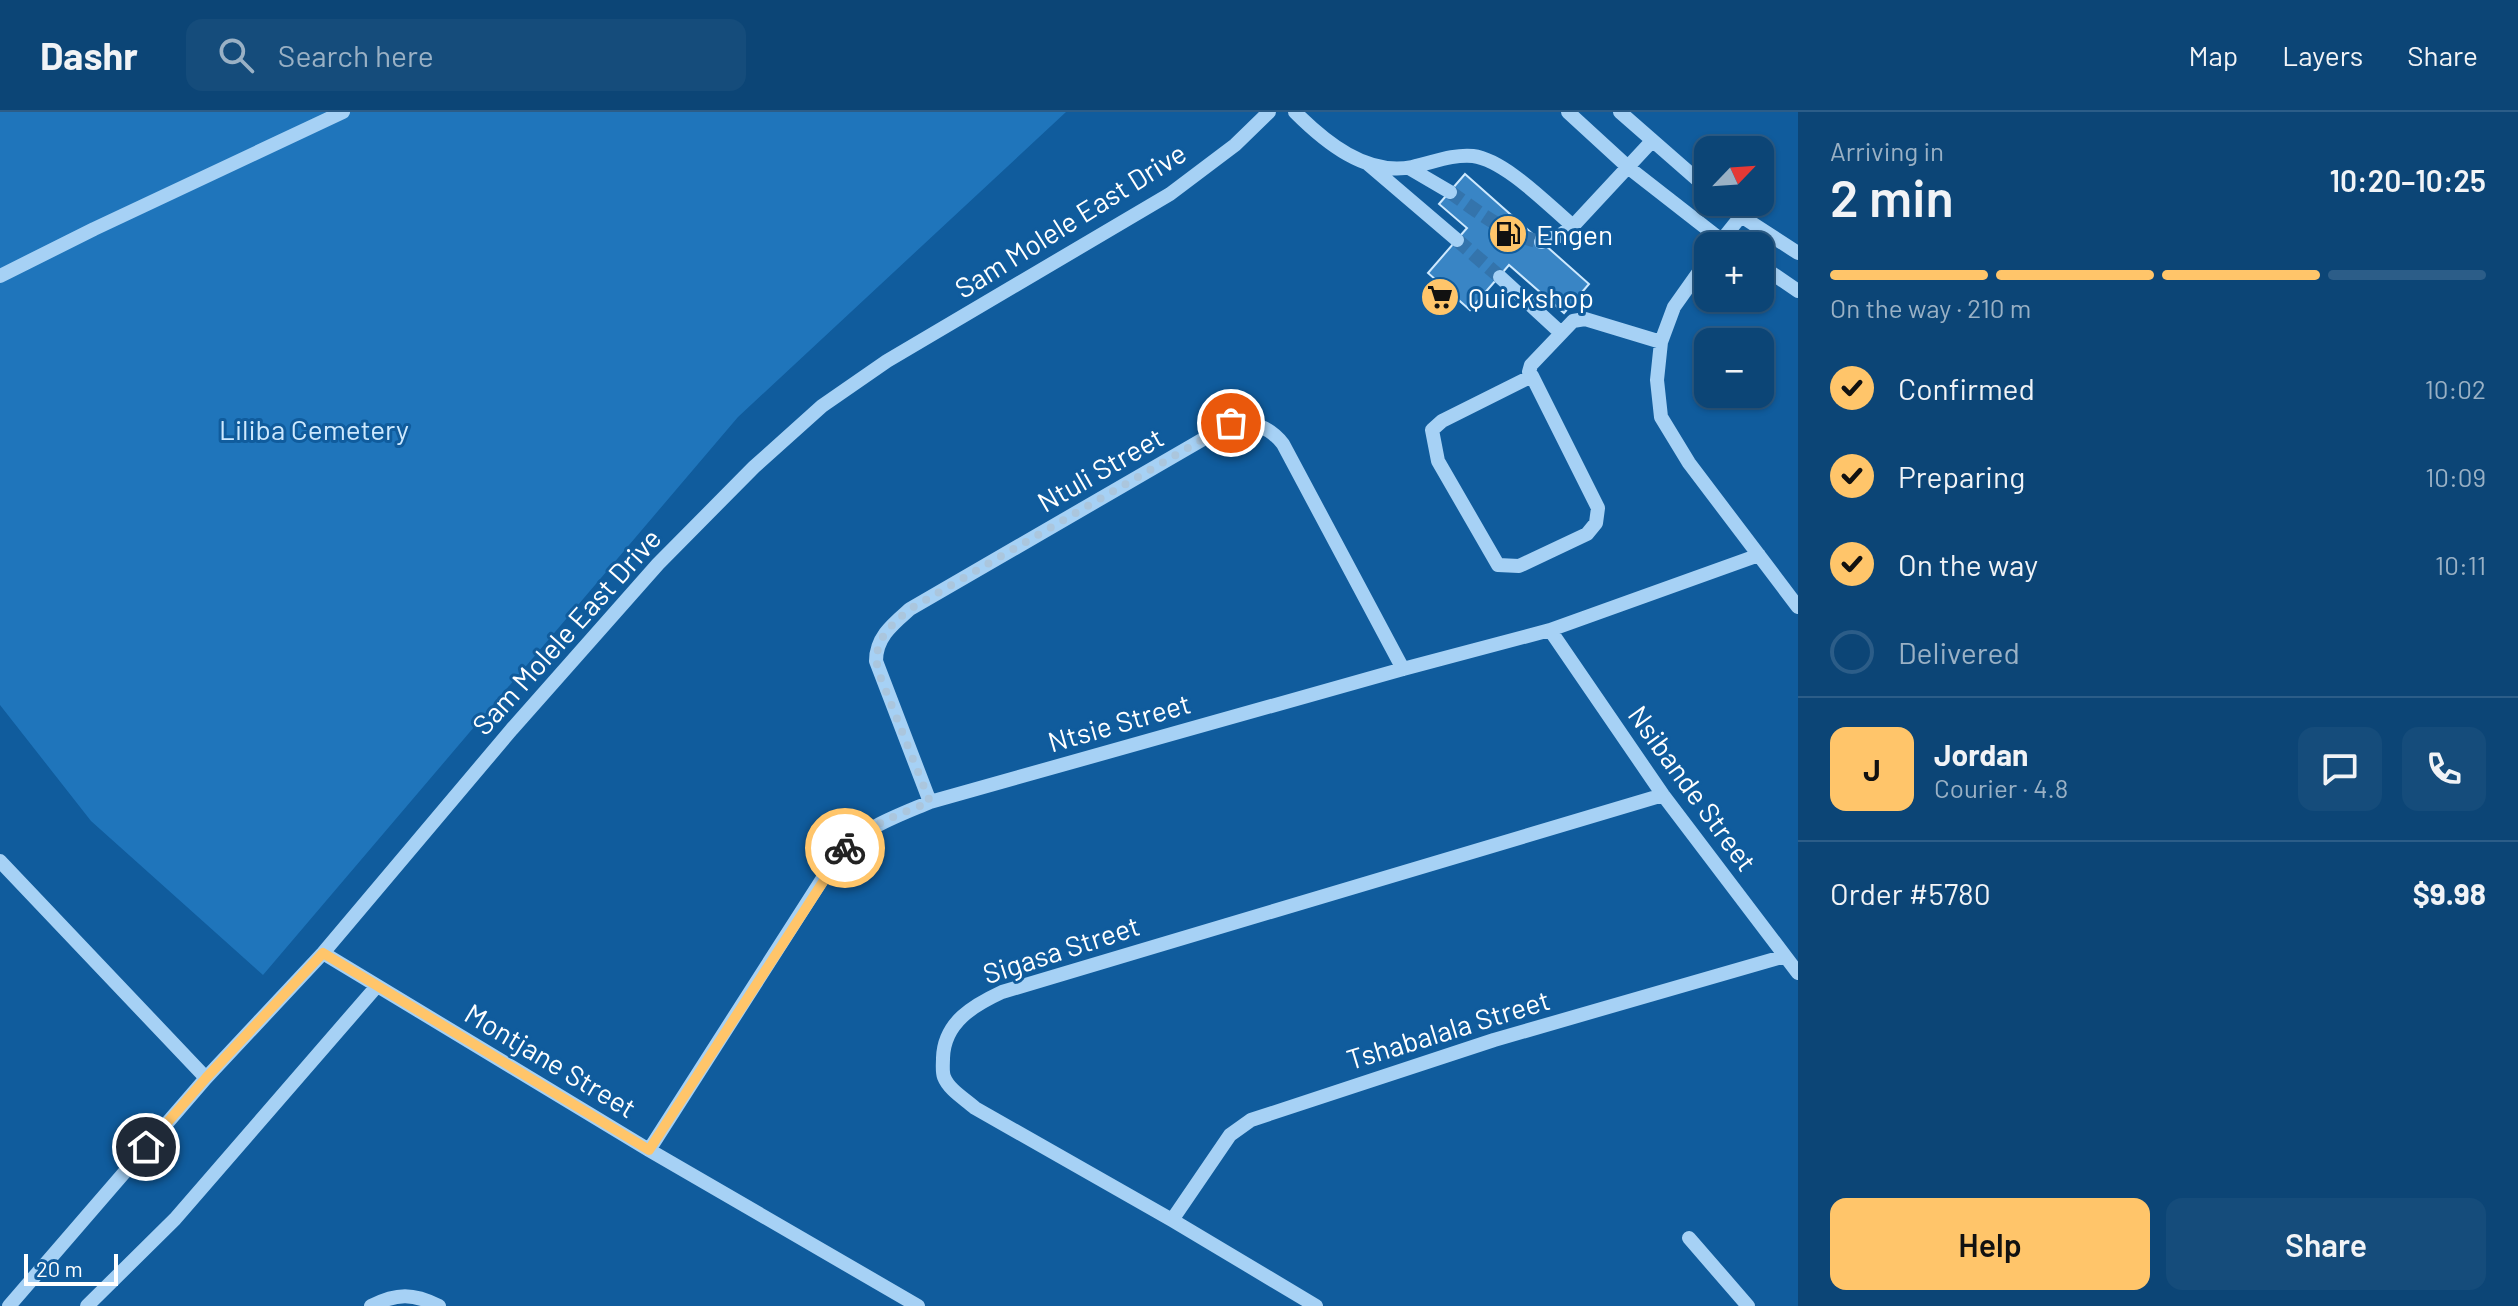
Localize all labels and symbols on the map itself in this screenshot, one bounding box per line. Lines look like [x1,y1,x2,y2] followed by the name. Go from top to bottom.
[948,135,1192,305] street label: Sam Molele East Drive
[1694,136,1774,216] north arrow
[1487,213,1529,255] fuel station icon: Engen
[1536,217,1613,251] place label: Engen
[1419,276,1461,318] supermarket icon: Quickshop
[1468,280,1594,314] place label: Quickshop
[1197,389,1265,457] pin
[219,412,409,446] park label: Liliba Cemetery
[1031,419,1169,519] street label: Ntuli Street
[464,521,668,741] street label: Sam Molele East Drive
[1044,685,1194,759] street label: Ntsie Street
[1622,699,1764,877] street label: Nsibande Street
[805,808,885,888] courier
[978,908,1144,990] street label: Sigasa Street
[1342,982,1554,1076] street label: Tshabalala Street
[459,996,643,1124] street label: Montjane Street
[112,1113,180,1181] pin
[24,1250,118,1286] scale bar

